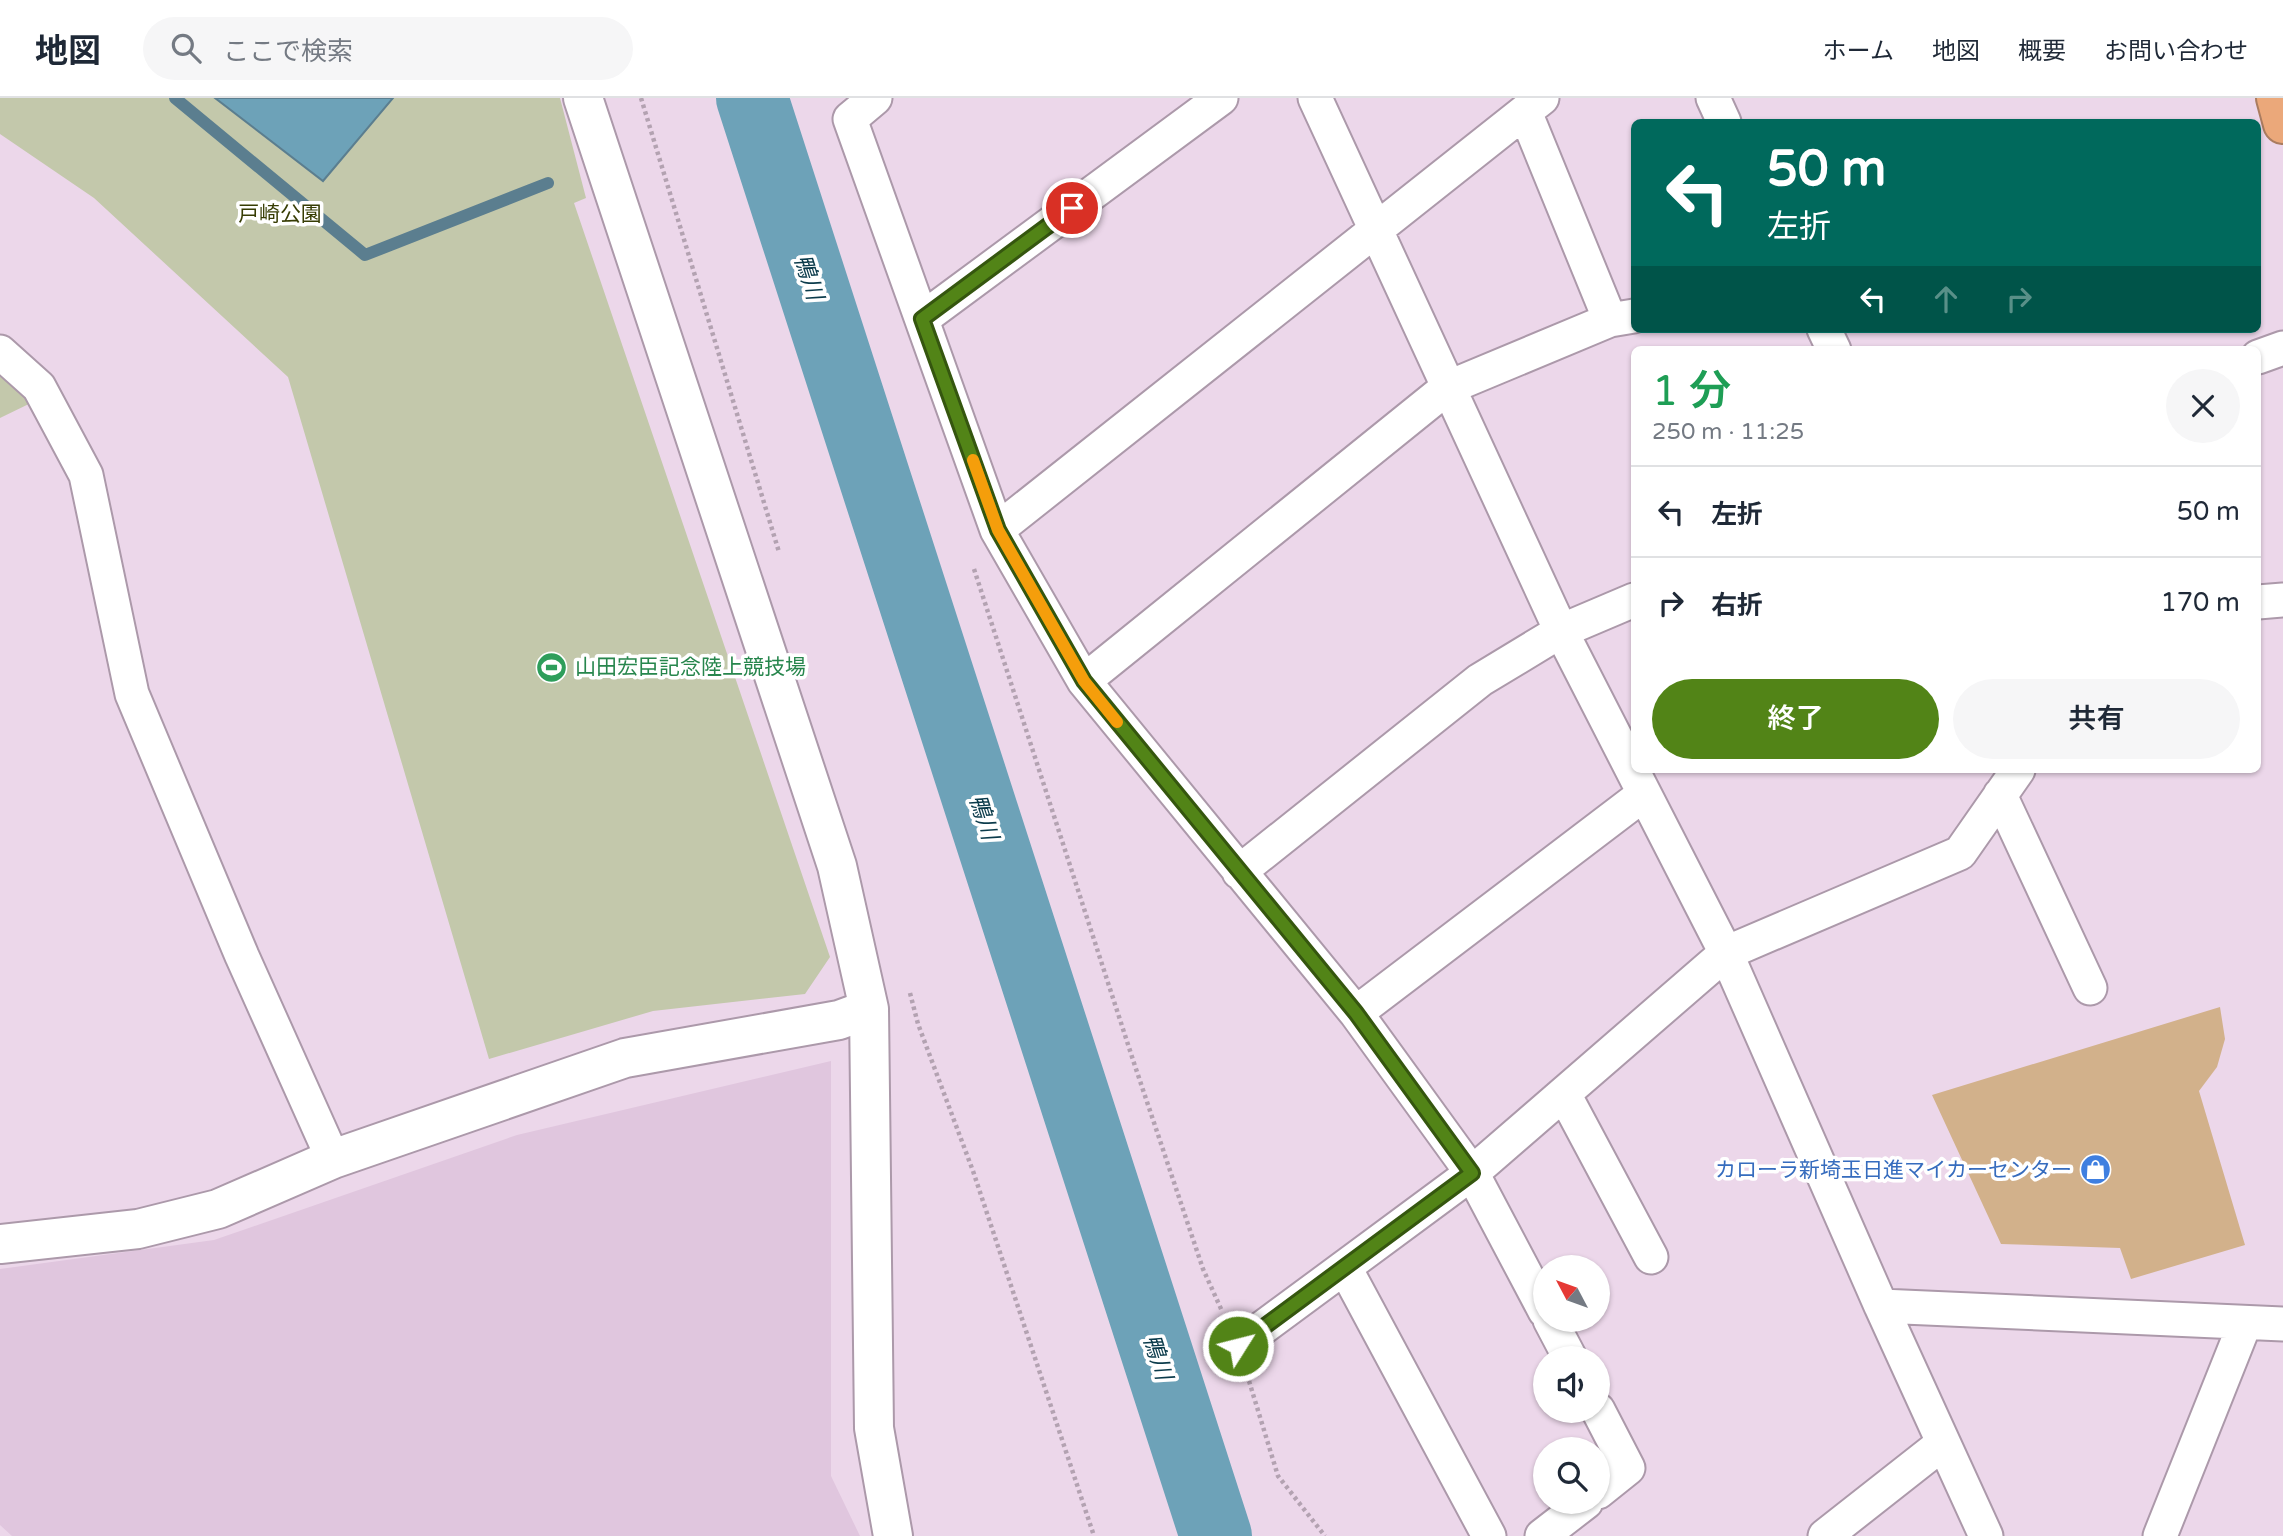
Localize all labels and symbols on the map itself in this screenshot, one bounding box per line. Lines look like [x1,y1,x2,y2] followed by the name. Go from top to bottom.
[1042,178,1102,238] pin
[238,202,322,227] park label: 戸崎公園
[788,251,829,306] water label: 鴨川
[535,650,569,684] sports icon: 山田宏臣記念陸上競技場
[575,655,806,680] place label: 山田宏臣記念陸上競技場
[963,791,1004,846] water label: 鴨川
[2078,1153,2112,1187] shop icon: カローラ新埼玉日進マイカーセンター
[1715,1158,2072,1183] place label: カローラ新埼玉日進マイカーセンター
[1533,1255,1610,1332] north arrow
[1201,1309,1275,1383] position arrow
[1137,1331,1178,1386] water label: 鴨川

